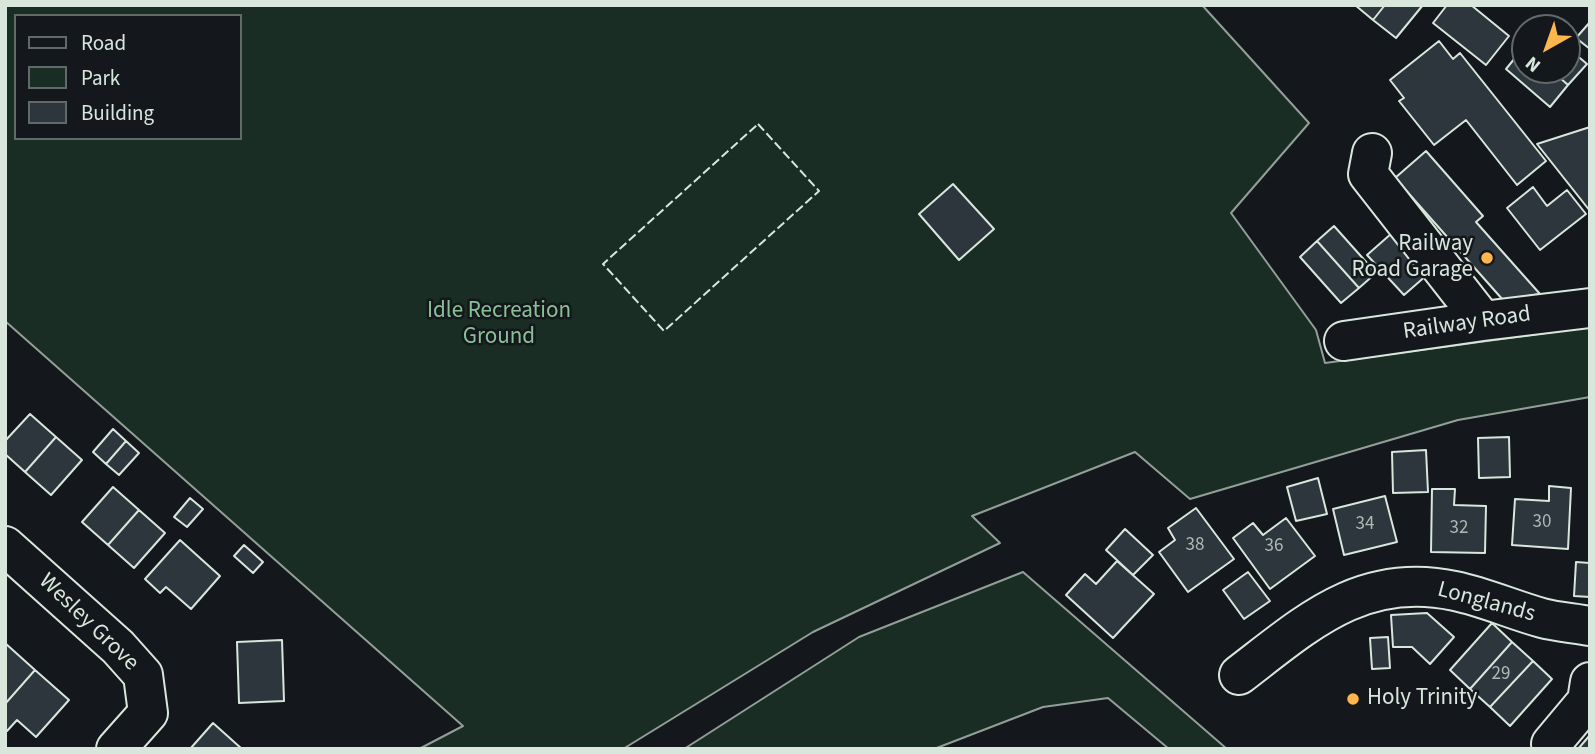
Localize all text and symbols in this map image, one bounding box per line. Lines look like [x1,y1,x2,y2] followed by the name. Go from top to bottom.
[14,14,242,140] legend
[1511,14,1581,84] north arrow
[81,28,126,58] text: Road
[1520,50,1547,78] text: N
[81,63,120,93] text: Park
[81,98,154,128] text: Building
[1352,231,1473,285] place label: Railway Road Garage
[1479,250,1495,266] marker: Railway Road Garage
[427,298,571,352] park label: Idle Recreation Ground
[1401,301,1533,347] street label: Railway Road
[1533,512,1551,534] house number: 30
[1356,514,1374,536] house number: 34
[1450,518,1468,540] house number: 32
[1186,535,1204,557] house number: 38
[1265,536,1283,558] house number: 36
[32,569,144,677] street label: Wesley Grove
[1434,577,1538,629] street label: Longlands
[1492,664,1510,686] house number: 29
[1367,685,1477,713] place label: Holy Trinity
[1345,691,1361,707] marker: Holy Trinity

